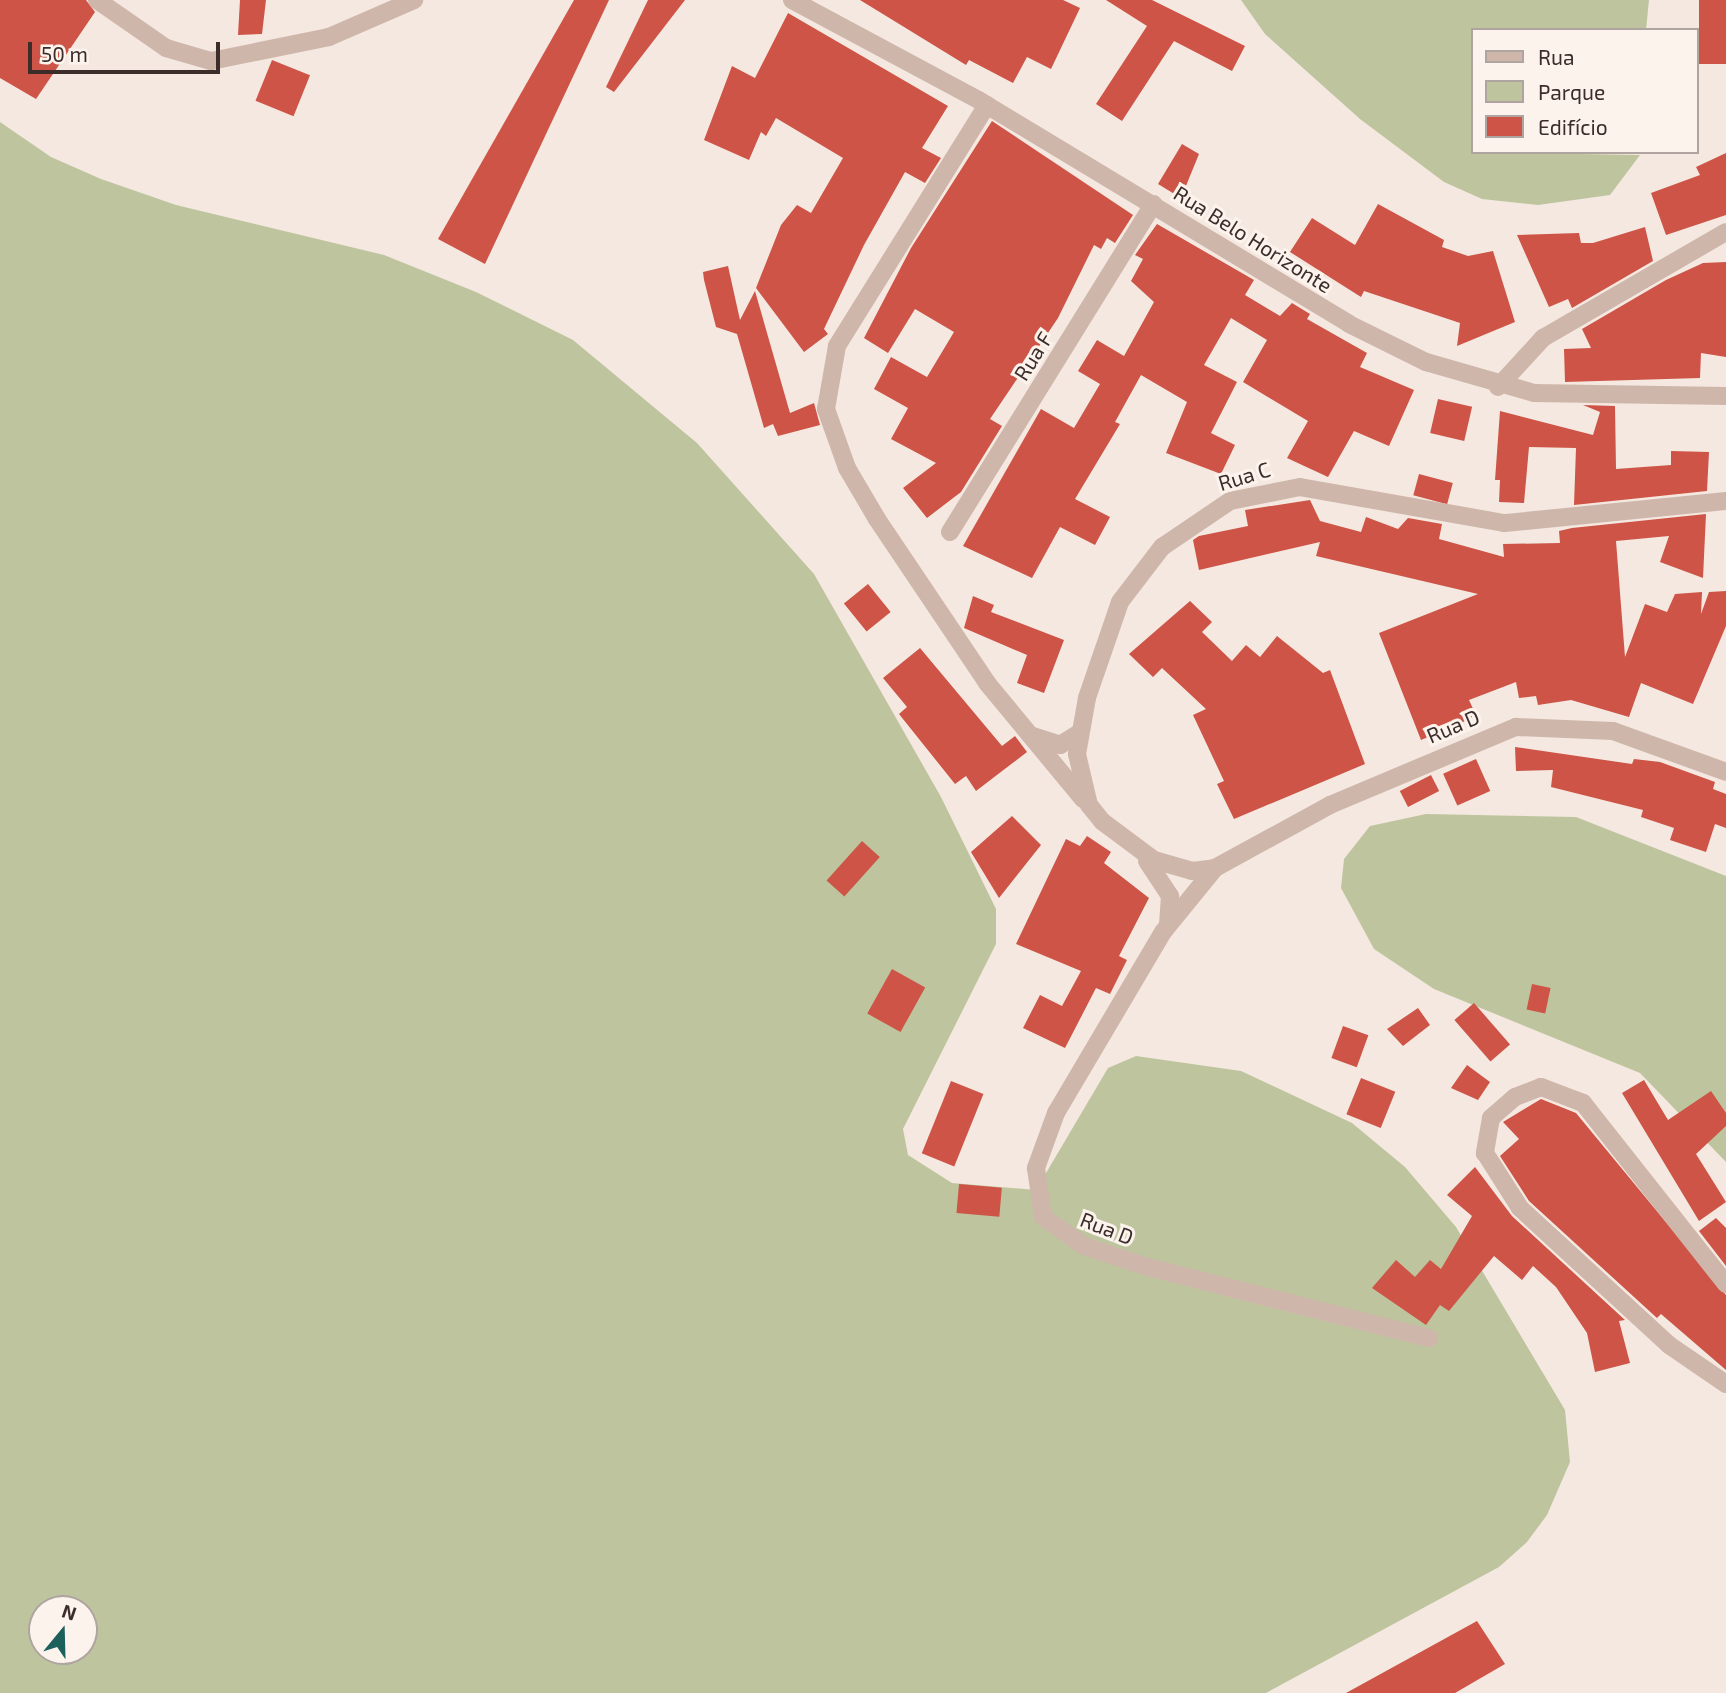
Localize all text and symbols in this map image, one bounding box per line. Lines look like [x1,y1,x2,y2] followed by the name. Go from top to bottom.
[32,28,224,72] scale bar
[1470,28,1698,154] legend
[41,41,88,66] text: 50 m
[1538,44,1574,69] text: Rua
[1538,79,1605,104] text: Parque
[1538,114,1608,139] text: Edifício
[1169,180,1337,298] street label: Rua Belo Horizonte
[1008,327,1058,385] street label: Rua F
[1215,456,1273,496] street label: Rua C
[1423,704,1483,748] street label: Rua D
[1077,1206,1137,1250] street label: Rua D
[28,1595,98,1665] north arrow
[59,1598,80,1625] text: N

